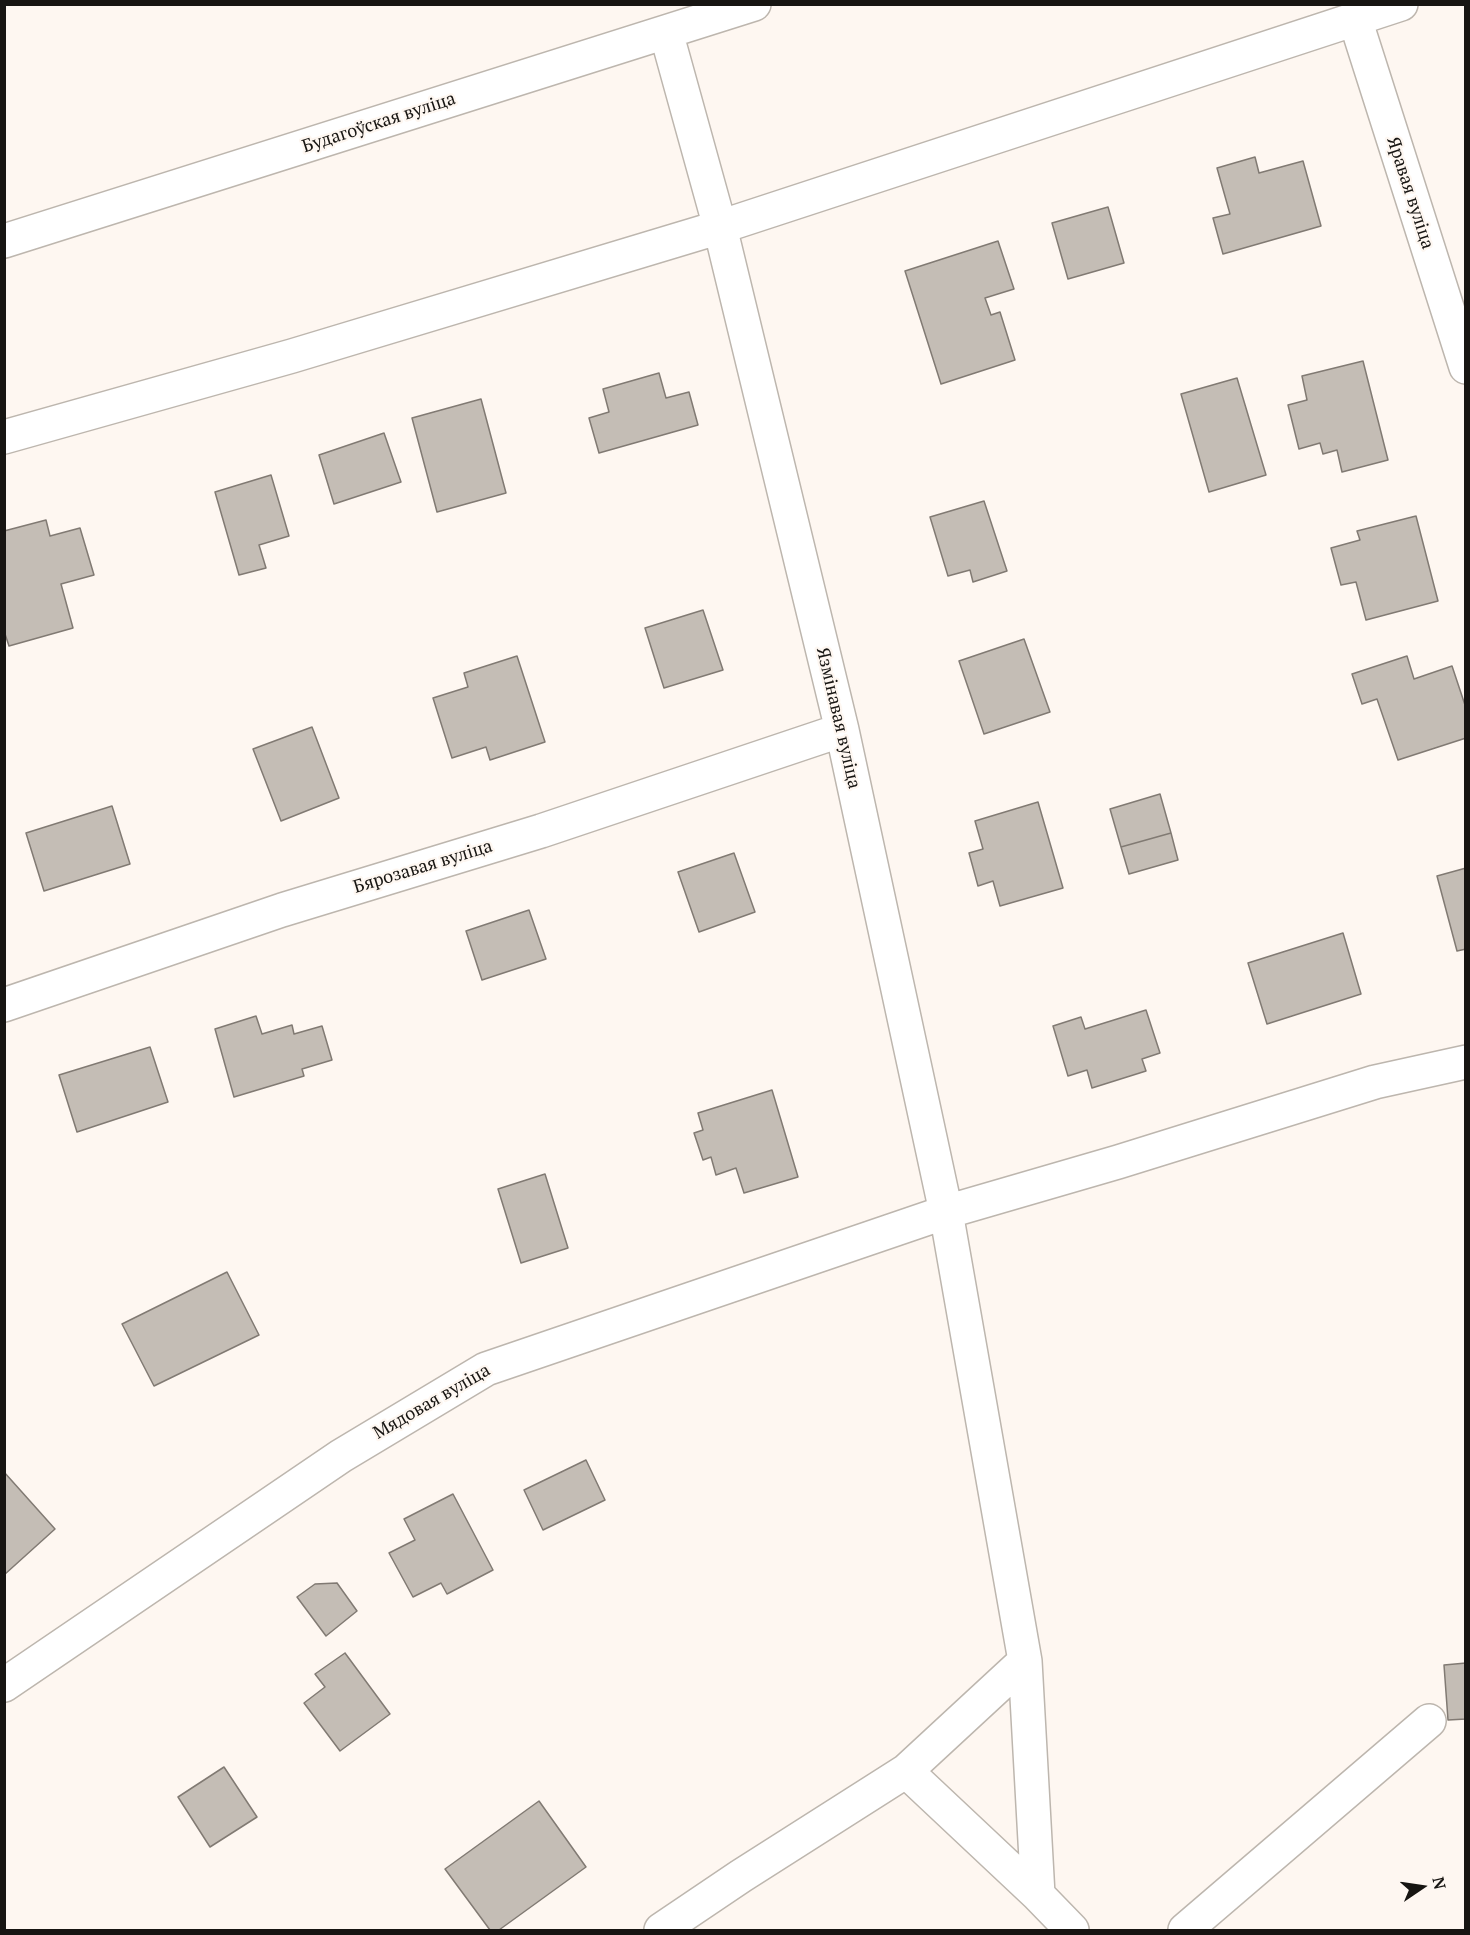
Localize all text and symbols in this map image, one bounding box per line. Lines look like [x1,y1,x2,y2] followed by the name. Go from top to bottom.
[300,88,458,158] street label: Будагоўская вуліца
[1382,134,1438,252] street label: Яравая вуліца
[811,645,865,791] street label: Язмінавая вуліца
[351,836,495,898] street label: Бярозавая вуліца
[370,1360,494,1444] street label: Мядовая вуліца
[1392,1857,1452,1917] north arrow
[1427,1875,1452,1891] text: N

